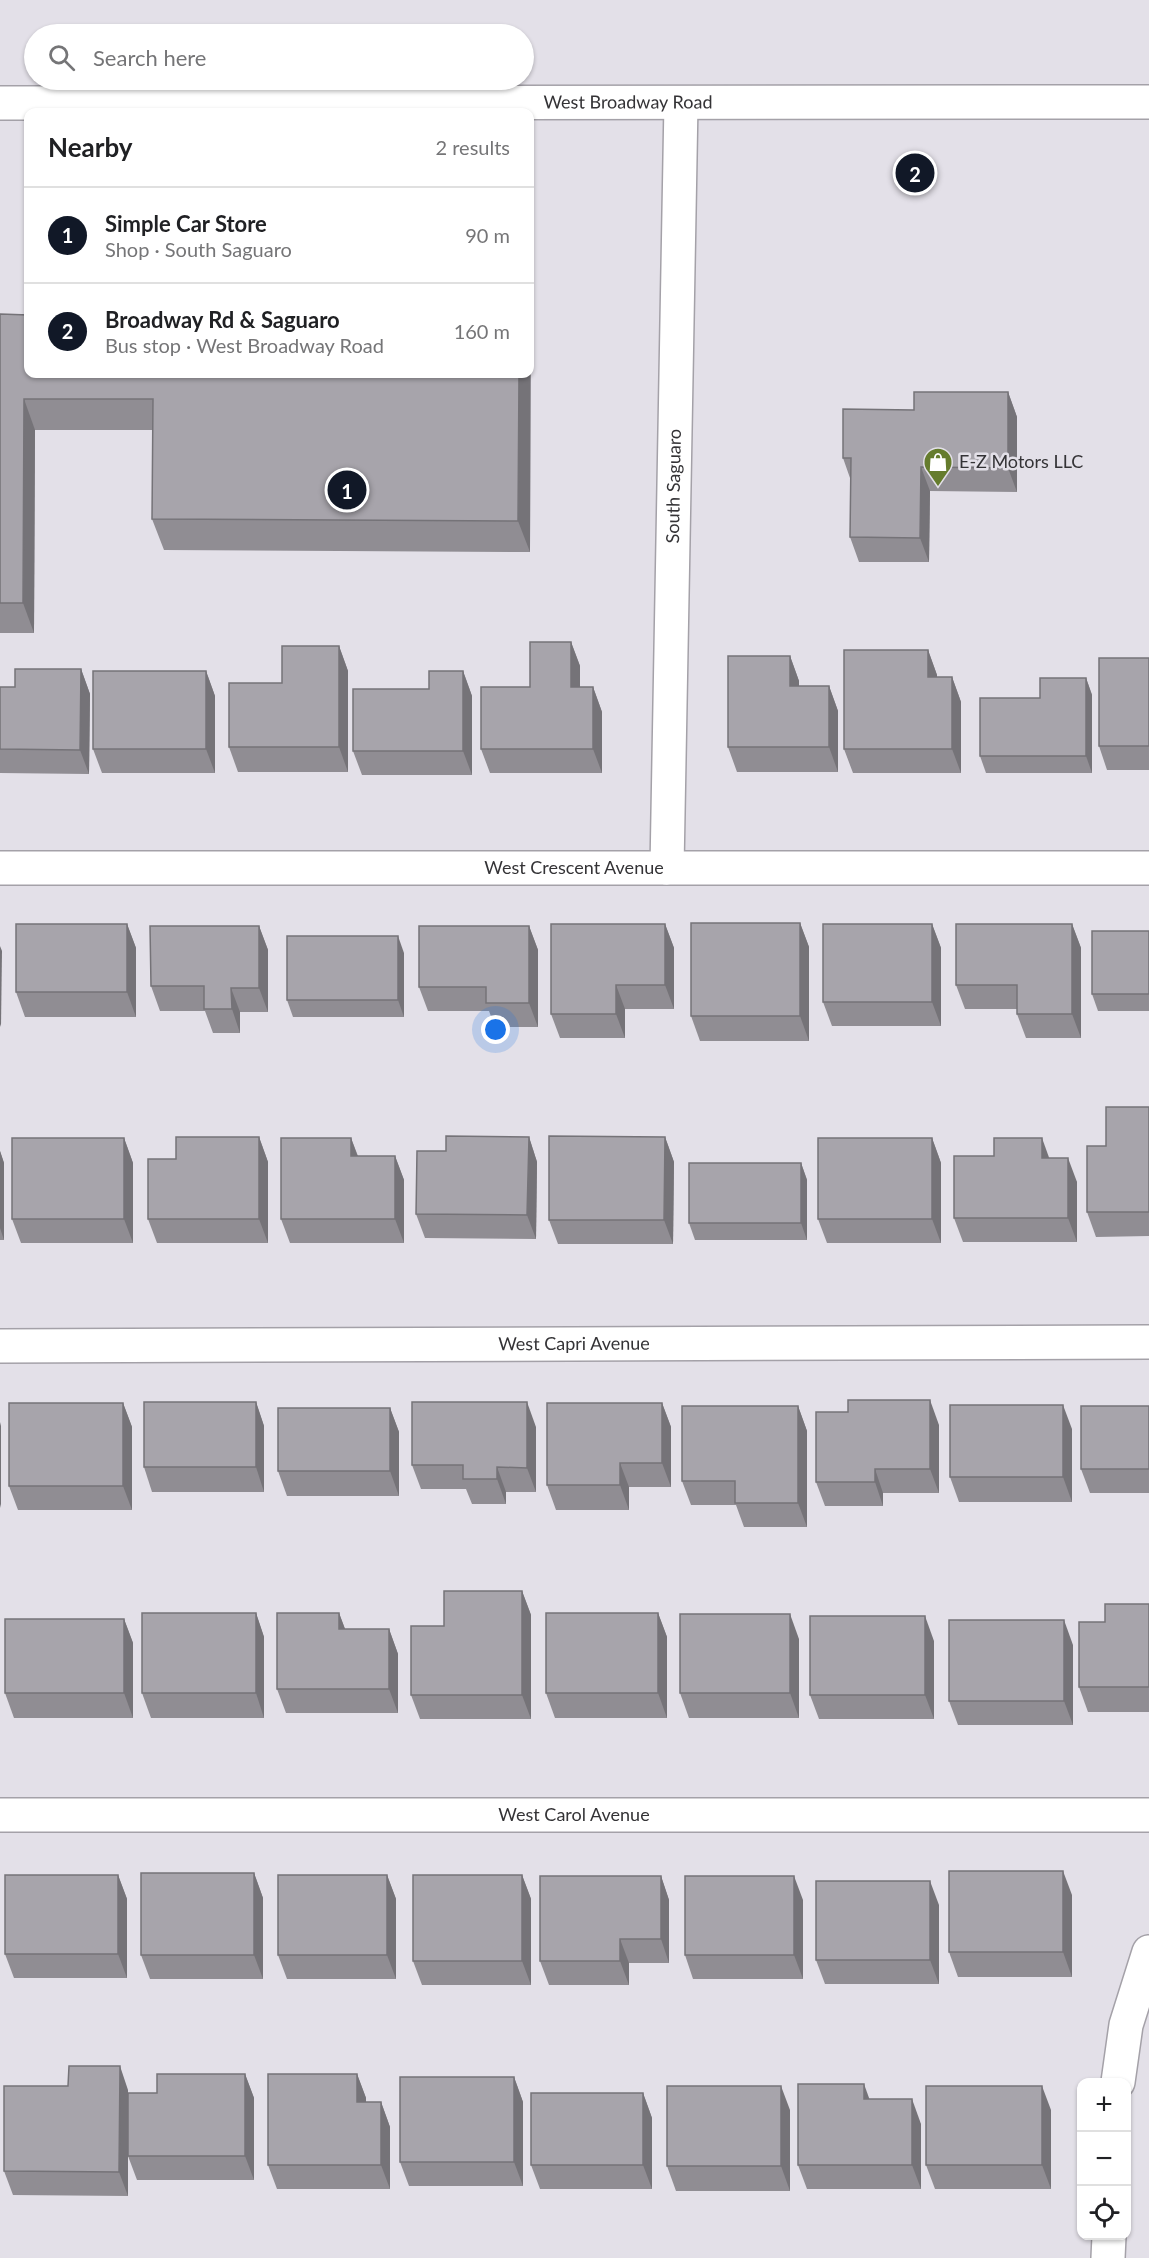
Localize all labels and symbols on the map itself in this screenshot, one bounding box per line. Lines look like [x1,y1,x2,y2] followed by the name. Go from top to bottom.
[543,90,713,113] street label: West Broadway Road
[896,150,934,195] pin: 2
[661,429,685,543] street label: South Saguaro
[922,446,954,488] shop icon: E-Z Motors LLC
[959,450,1083,472] place label: E-Z Motors LLC
[328,468,366,512] pin: 1
[484,856,664,878] street label: West Crescent Avenue
[481,1015,510,1044] your location
[498,1332,650,1354] street label: West Capri Avenue
[498,1803,650,1825] street label: West Carol Avenue

